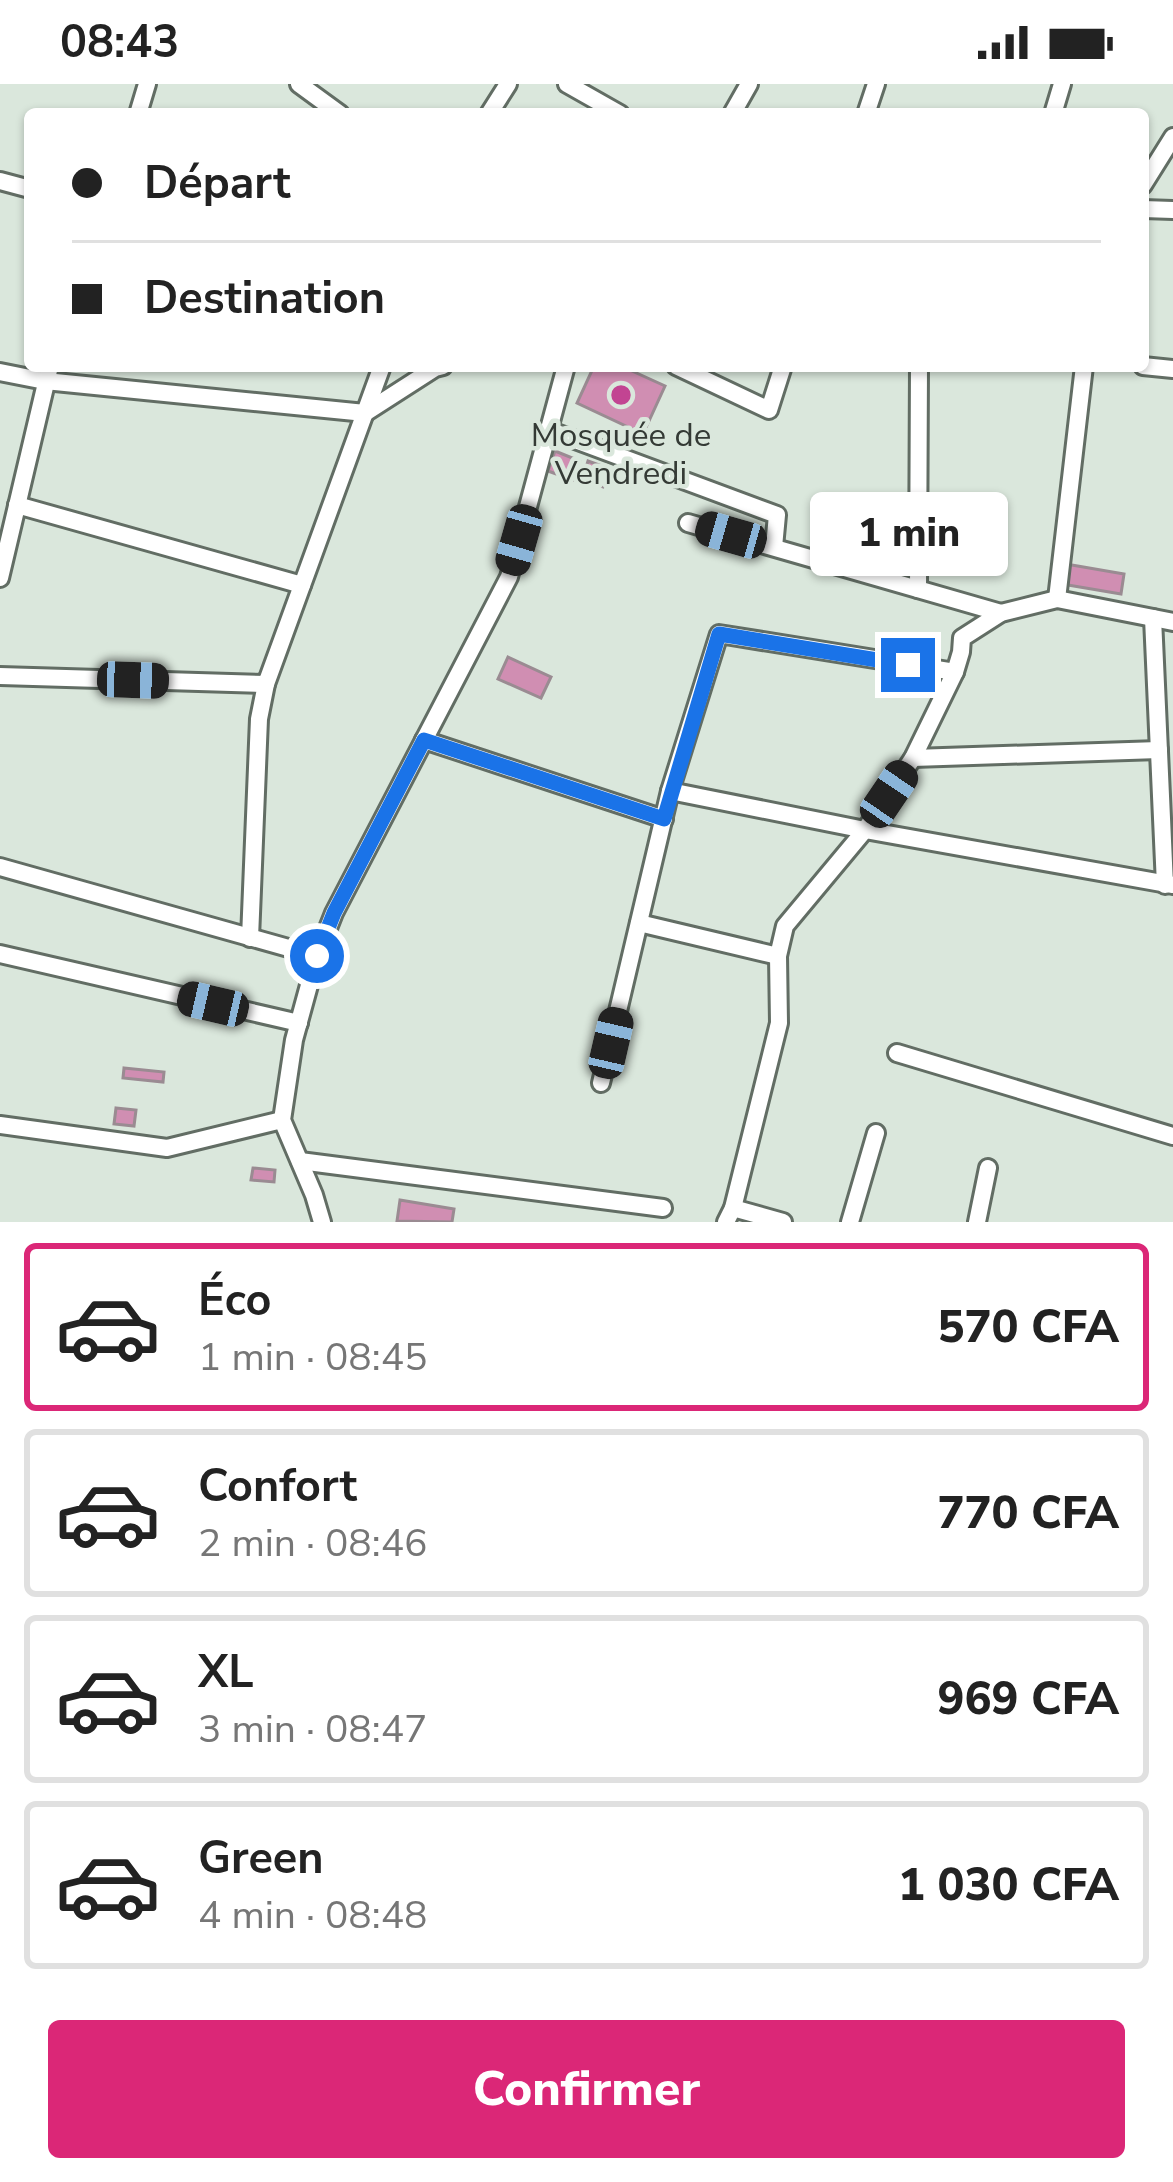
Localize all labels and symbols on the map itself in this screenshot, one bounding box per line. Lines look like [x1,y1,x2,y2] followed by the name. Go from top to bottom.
[608,382,634,408] marker: Mosquée de Vendredi
[531,413,711,496] place label: Mosquée de Vendredi
[809,491,1007,575] callout: 1 min
[492,500,546,580] car
[691,508,771,562] car
[881,638,935,692] route end
[96,661,170,699] car
[854,754,924,834] car
[290,929,344,983] route start
[174,978,252,1030] car
[585,1004,637,1082] car

